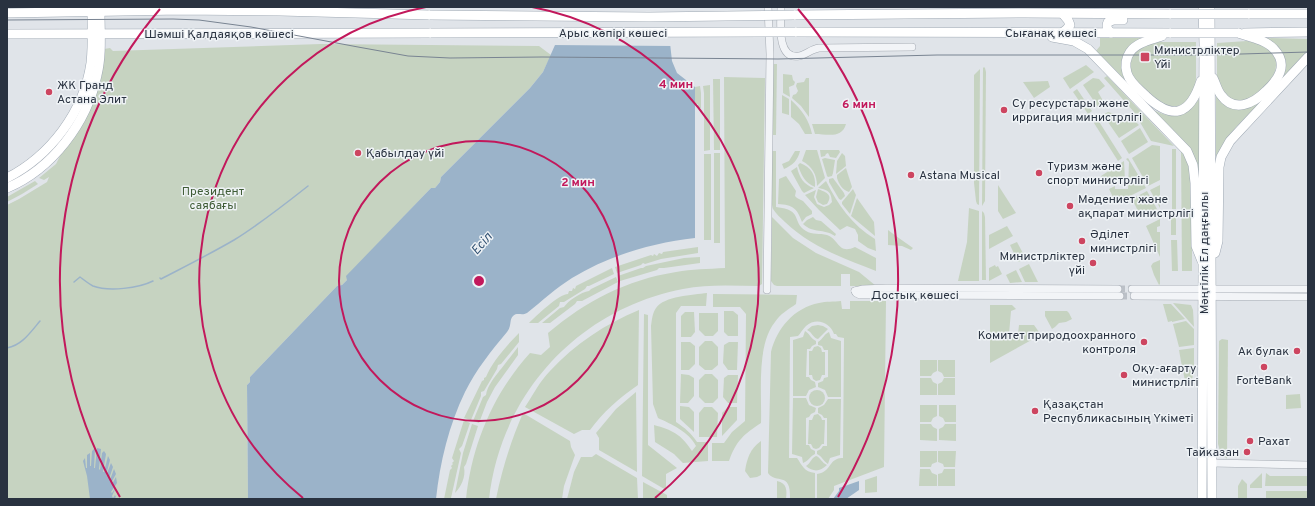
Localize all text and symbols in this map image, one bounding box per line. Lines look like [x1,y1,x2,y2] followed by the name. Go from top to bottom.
[559,26,667,42] street label: Арыс көпірі көшесі
[1005,26,1097,42] street label: Сығанақ көшесі
[144,27,294,43] street label: Шәмші Қалдаяқов көшесі
[1154,43,1240,73] place label: Министрліктер Үйі
[1139,51,1151,63] marker: Министрліктер Үйі
[659,77,693,93] text: 4 мин
[57,78,127,108] place label: ЖК Гранд Астана Элит
[44,87,54,97] marker: ЖК Гранд Астана Элит
[1012,96,1142,126] place label: Су ресурстары және ирригация министрлігі
[842,97,876,113] text: 6 мин
[999,105,1009,115] marker: Су ресурстары және ирригация министрлігі
[366,146,444,162] place label: Қабылдау үйі
[353,148,363,158] marker: Қабылдау үйі
[1047,159,1148,189] place label: Туризм және спорт министрлігі
[919,168,1000,184] place label: Astana Musical
[1034,168,1044,178] marker: Туризм және спорт министрлігі
[906,170,916,180] marker: Astana Musical
[561,175,595,191] text: 2 мин
[182,184,245,214] park label: Президент саябағы
[1078,192,1194,222] place label: Мәдениет және ақпарат министрлігі
[1197,192,1213,314] street label: Мәңгілік Ел даңғылы
[1065,201,1075,211] marker: Мәдениет және ақпарат министрлігі
[1090,227,1157,257] place label: Әділет министрлігі
[469,230,497,259] water label: Есіл
[1077,236,1087,246] marker: Әділет министрлігі
[1000,249,1085,279] place label: Министрліктер үйі
[1088,258,1098,268] marker: Министрліктер үйі
[472,274,486,288] centre of rings
[871,288,959,304] street label: Достық көшесі
[978,328,1136,358] place label: Комитет природоохранного контроля
[1139,337,1149,347] marker: Комитет природоохранного контроля
[1238,344,1289,360] place label: Ак булак
[1292,346,1302,356] marker: Ак булак
[1132,361,1199,391] place label: Оқу-ағарту министрлігі
[1259,362,1269,372] marker: ForteBank
[1119,370,1129,380] marker: Оқу-ағарту министрлігі
[1236,373,1292,389] place label: ForteBank
[1043,397,1194,427] place label: Қазақстан Республикасының Үкіметі
[1030,406,1040,416] marker: Қазақстан Республикасының Үкіметі
[1258,434,1290,450] place label: Рахат
[1245,436,1255,446] marker: Рахат
[1186,445,1239,461] place label: Тайказан
[1242,447,1252,457] marker: Тайказан

